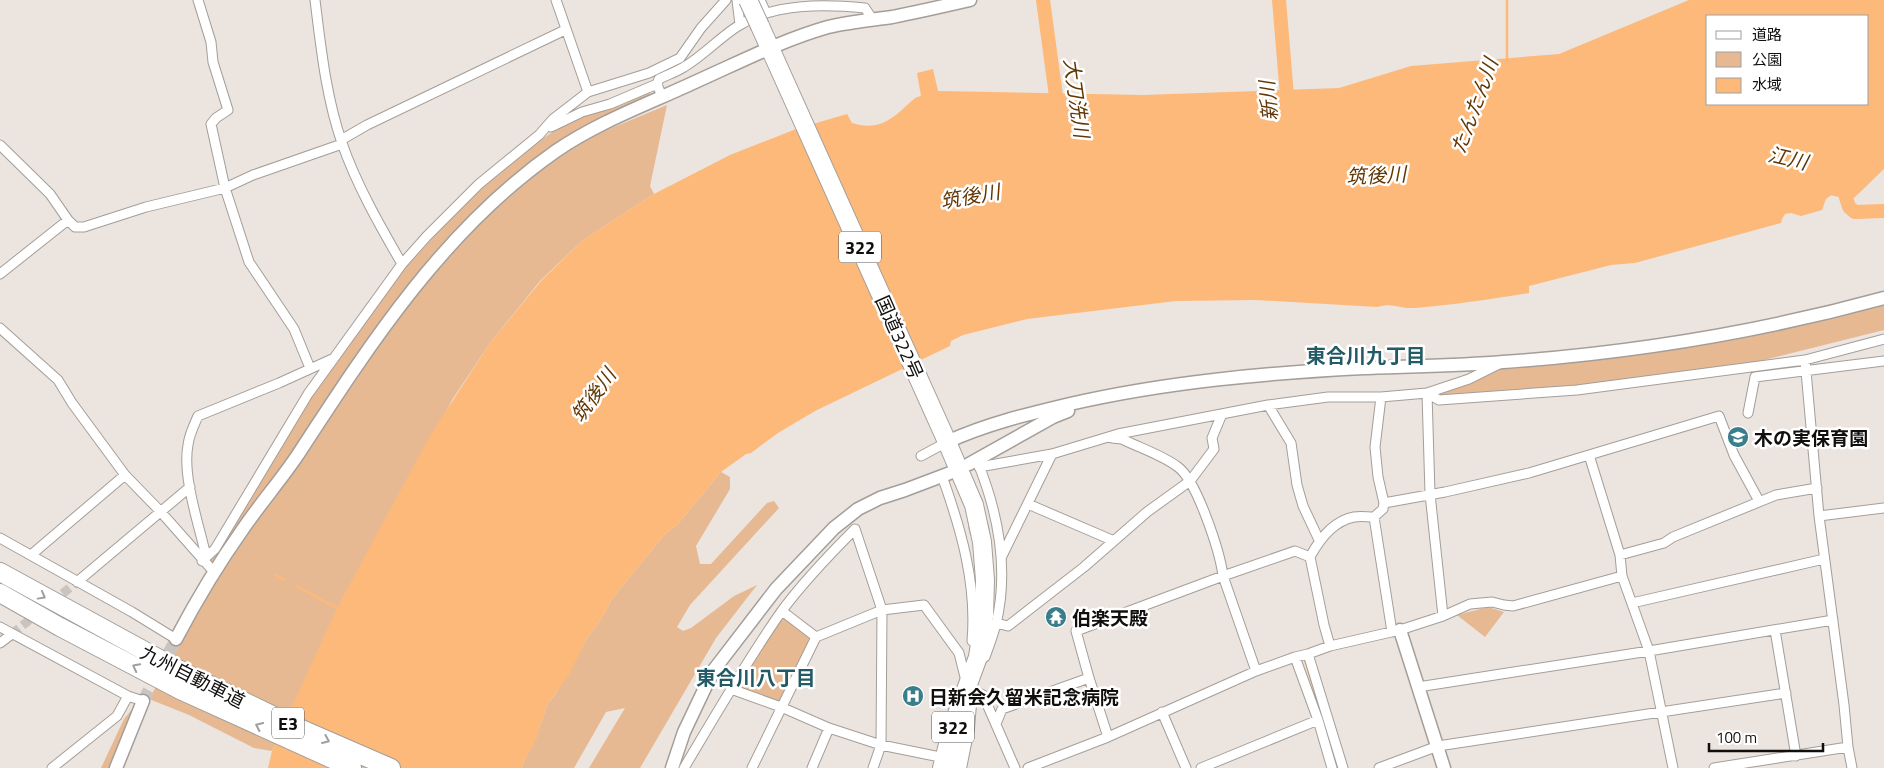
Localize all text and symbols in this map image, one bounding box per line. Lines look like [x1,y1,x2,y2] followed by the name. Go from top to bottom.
[1706,15,1869,105] legend
[1752,23,1782,46] text: 道路
[1752,48,1782,71] text: 公園
[1442,52,1506,158] water label: たんたん川
[1056,56,1098,142] water label: 大刀洗川
[1752,73,1782,96] text: 水域
[1251,78,1285,122] water label: 新川
[1765,138,1813,178] water label: 江川
[1345,158,1409,192] water label: 筑後川
[938,175,1004,216] water label: 筑後川
[839,232,881,262] road number: 322
[869,290,931,384] street label: 国道322号
[1306,340,1426,371] district label: 東合川九丁目
[563,360,624,428] water label: 筑後川
[1754,423,1868,452] place label: 木の実保育園
[1726,425,1750,449] school or university icon: 木の実保育園
[37,590,46,600] one-way arrow
[1072,603,1148,632] place label: 伯楽天殿
[1044,605,1068,629] temple icon: 伯楽天殿
[136,637,250,715] street label: 九州自動車道
[696,662,816,693] district label: 東合川八丁目
[132,663,141,673] one-way arrow
[929,682,1119,711] place label: 日新会久留米記念病院
[901,684,925,708] hospital icon: 日新会久留米記念病院
[272,708,304,738] road number: E3
[932,712,974,742] road number: 322
[1709,720,1823,752] scale bar
[255,722,264,733] one-way arrow
[1716,726,1757,749] text: 100 m
[321,733,330,744] one-way arrow

